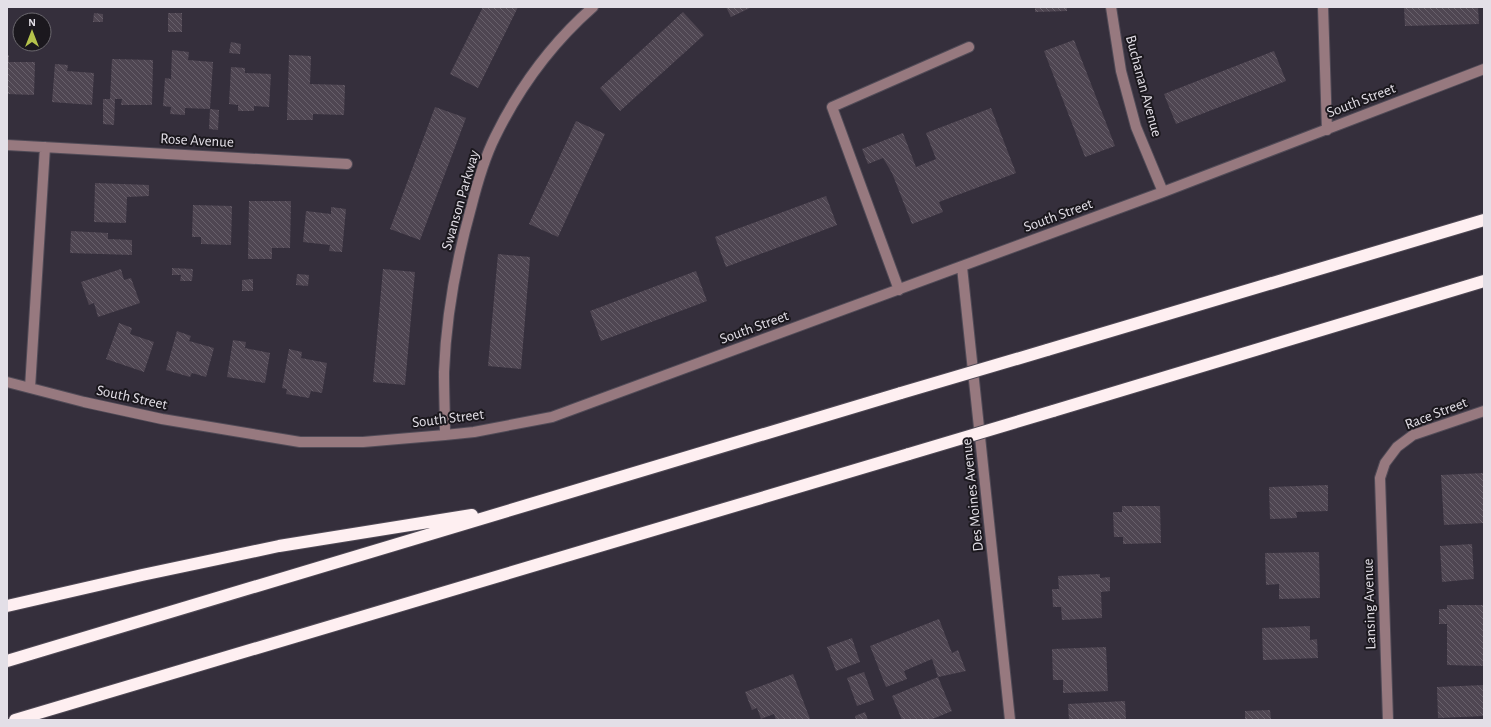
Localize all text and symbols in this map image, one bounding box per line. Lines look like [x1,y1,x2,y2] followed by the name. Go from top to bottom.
[12,12,52,52] north arrow
[28,17,36,28] text: N
[1123,34,1164,139] street label: Buchanan Avenue
[1325,80,1398,120] street label: South Street
[160,131,234,150] street label: Rose Avenue
[439,148,482,252] street label: Swanson Parkway
[1022,196,1095,235] street label: South Street
[718,308,791,347] street label: South Street
[95,383,169,412] street label: South Street
[1403,395,1470,432] street label: Race Street
[411,407,485,430] street label: South Street
[959,438,986,552] street label: Des Moines Avenue
[1360,558,1379,650] street label: Lansing Avenue

